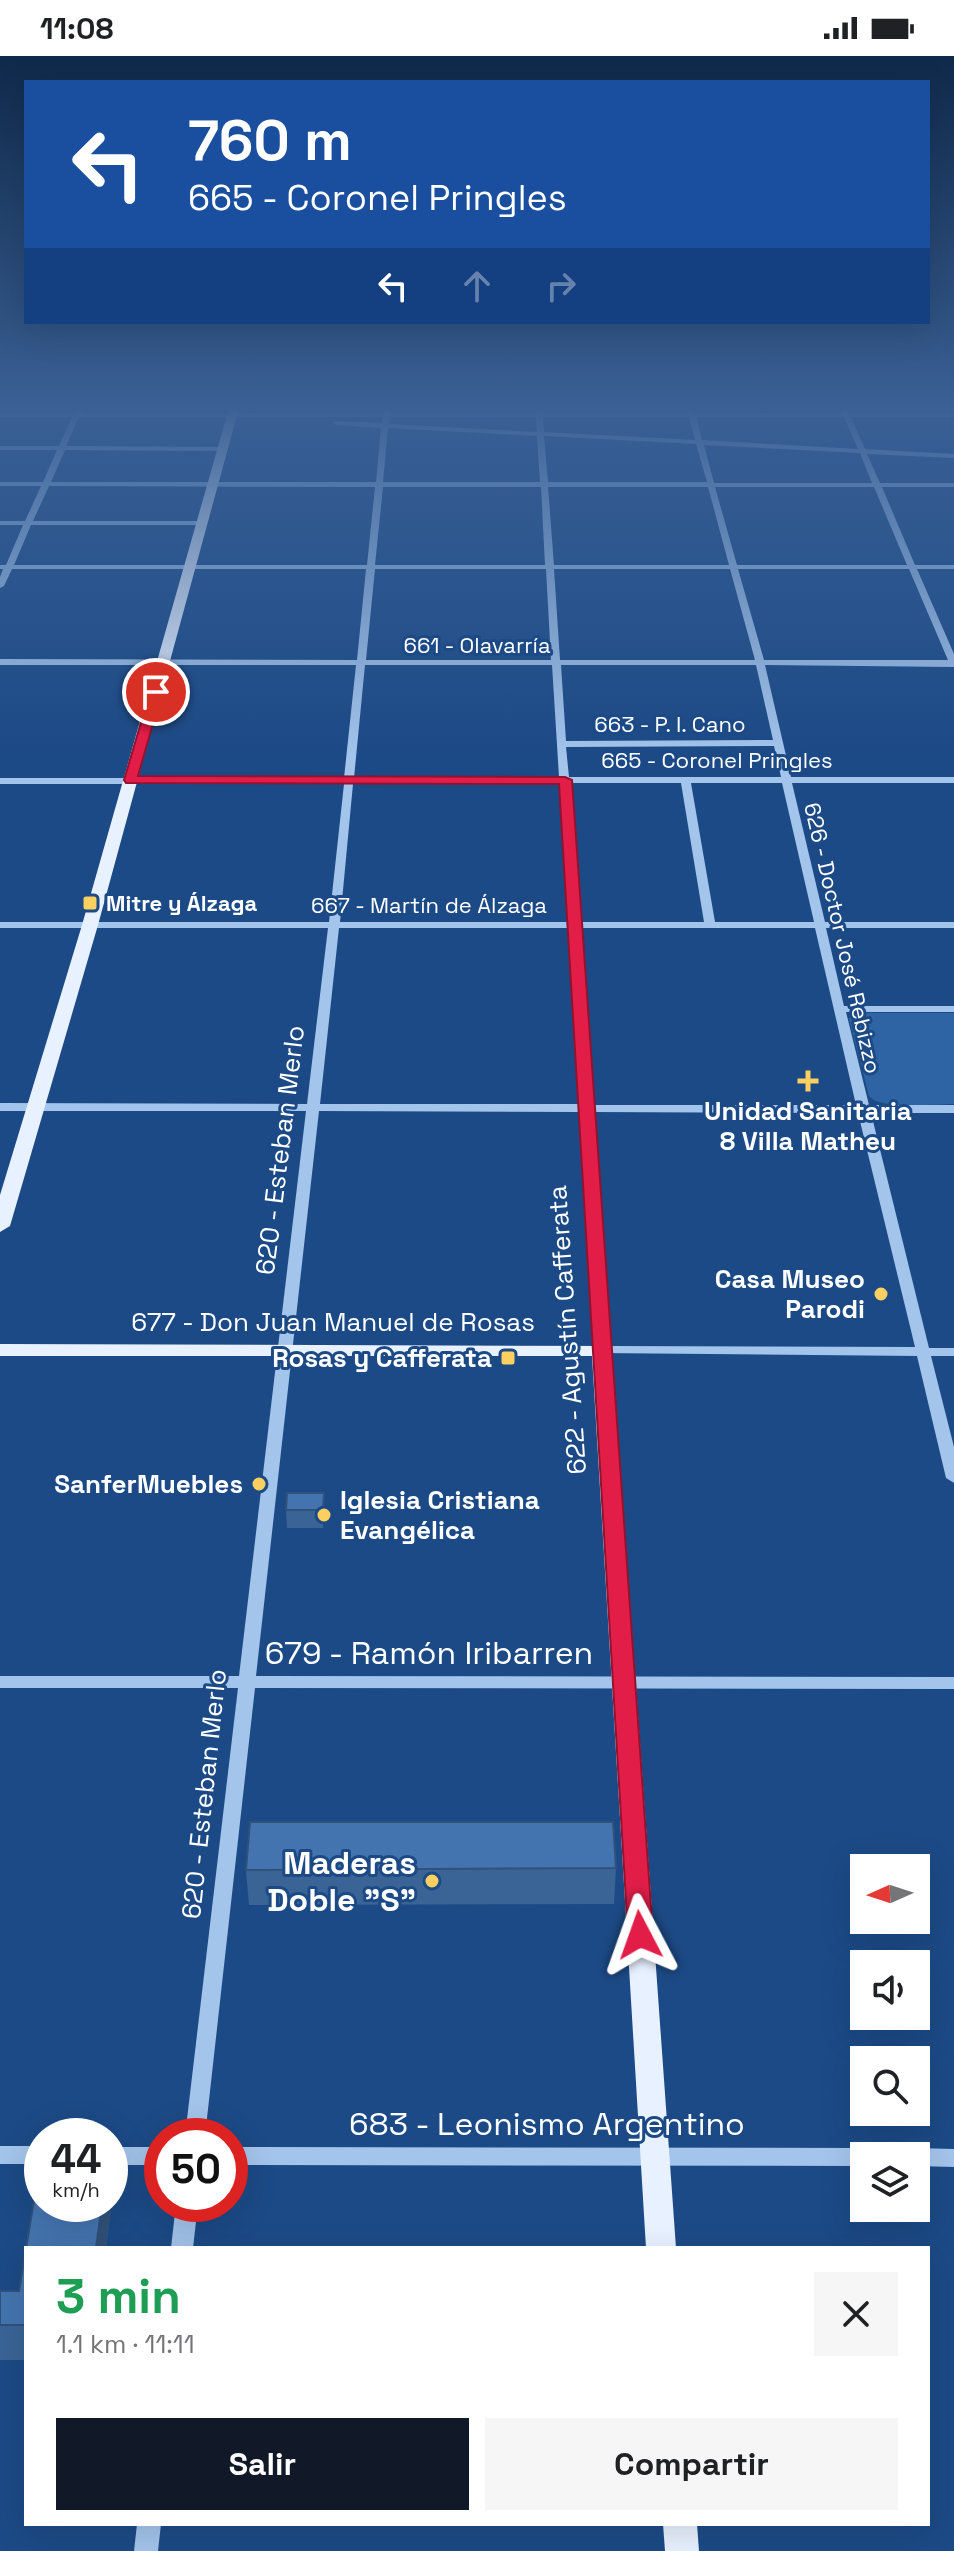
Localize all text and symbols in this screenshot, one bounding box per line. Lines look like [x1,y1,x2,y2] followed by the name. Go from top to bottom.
[40,9,114,48] text: 11:08
[188,105,352,176] text: 760 m
[56,112,160,216] icon: left
[188,175,567,221] text: 665 - Coronel Pringles
[371,264,415,308] icon: left
[455,264,499,308] icon: ahead
[539,264,583,308] icon: right
[403,631,551,659] street label: 661 - Olavarría
[122,658,190,726] pin
[134,670,178,714] icon: arrive
[594,710,746,738] street label: 663 - P. I. Cano
[601,746,833,774] street label: 665 - Coronel Pringles
[798,800,888,1076] street label: 626 - Doctor José Rebizzo
[106,889,257,917] place label: Mitre y Álzaga
[311,891,547,919] street label: 667 - Martín de Álzaga
[81,894,99,912] marker: Mitre y Álzaga
[248,1023,312,1277] street label: 620 - Esteban Merlo
[797,1070,819,1092] marker: Unidad Sanitaria 8 Villa Matheu
[704,1094,912,1158] place label: Unidad Sanitaria 8 Villa Matheu
[540,1184,594,1476] street label: 622 - Agustín Cafferata
[715,1262,865,1326] place label: Casa Museo Parodi
[872,1285,890,1303] marker: Casa Museo Parodi
[131,1305,535,1339] street label: 677 - Don Juan Manuel de Rosas
[272,1341,492,1375] place label: Rosas y Cafferata
[499,1349,517,1367] marker: Rosas y Cafferata
[54,1467,243,1501] place label: SanferMuebles
[250,1475,268,1493] marker: SanferMuebles
[340,1483,540,1547] place label: Iglesia Cristiana Evangélica
[315,1506,333,1524] marker: Iglesia Cristiana Evangélica
[265,1633,593,1673] street label: 679 - Ramón Iribarren
[174,1667,234,1921] street label: 620 - Esteban Merlo
[267,1843,416,1920] place label: Maderas Doble "S"
[850,1854,930,1934] north arrow
[850,1854,930,2222] map controls
[423,1872,441,1890] marker: Maderas Doble "S"
[598,1893,682,1977] position arrow
[850,1950,930,2030] button: sound
[850,2046,930,2126] button: search
[349,2104,745,2144] street label: 683 - Leonismo Argentino
[144,2118,248,2222] speed limit sign: 50
[51,2134,101,2185] text: 44
[850,2142,930,2222] button: layers
[52,2177,100,2203] text: km/h
[56,2266,181,2327] text: 3 min
[814,2272,898,2356] button: close
[56,2327,195,2361] text: 1.1 km · 11:11
[56,2418,469,2510] button: Salir
[485,2418,898,2510] button: Compartir

